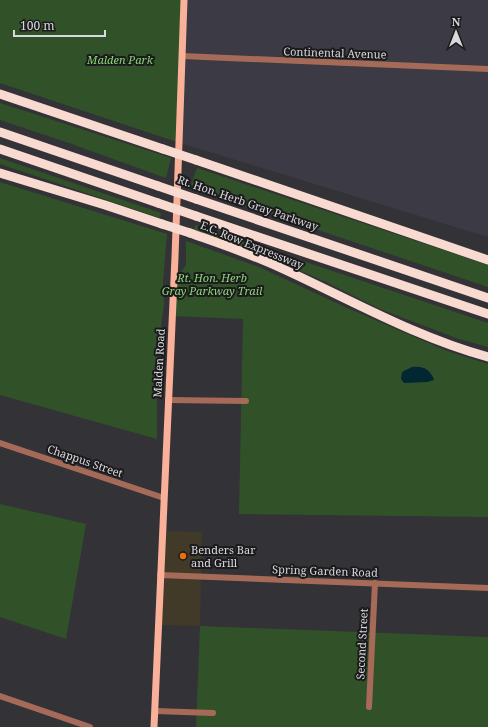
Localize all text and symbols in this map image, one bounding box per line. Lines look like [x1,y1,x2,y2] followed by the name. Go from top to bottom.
[14,12,105,38] scale bar
[436,12,476,52] north arrow
[452,14,461,29] text: N
[20,17,55,34] text: 100 m
[283,43,387,62] street label: Continental Avenue
[86,52,154,67] park label: Malden Park
[176,171,321,234] street label: Rt. Hon. Herb Gray Parkway
[198,217,307,272] street label: E.C. Row Expressway
[162,270,263,298] park label: Rt. Hon. Herb Gray Parkway Trail
[149,328,168,398] street label: Malden Road
[45,441,125,481] street label: Chappus Street
[191,542,256,570] place label: Benders Bar and Grill
[178,551,188,561] marker: Benders Bar and Grill
[272,561,378,580] street label: Spring Garden Road
[352,608,371,680] street label: Second Street

